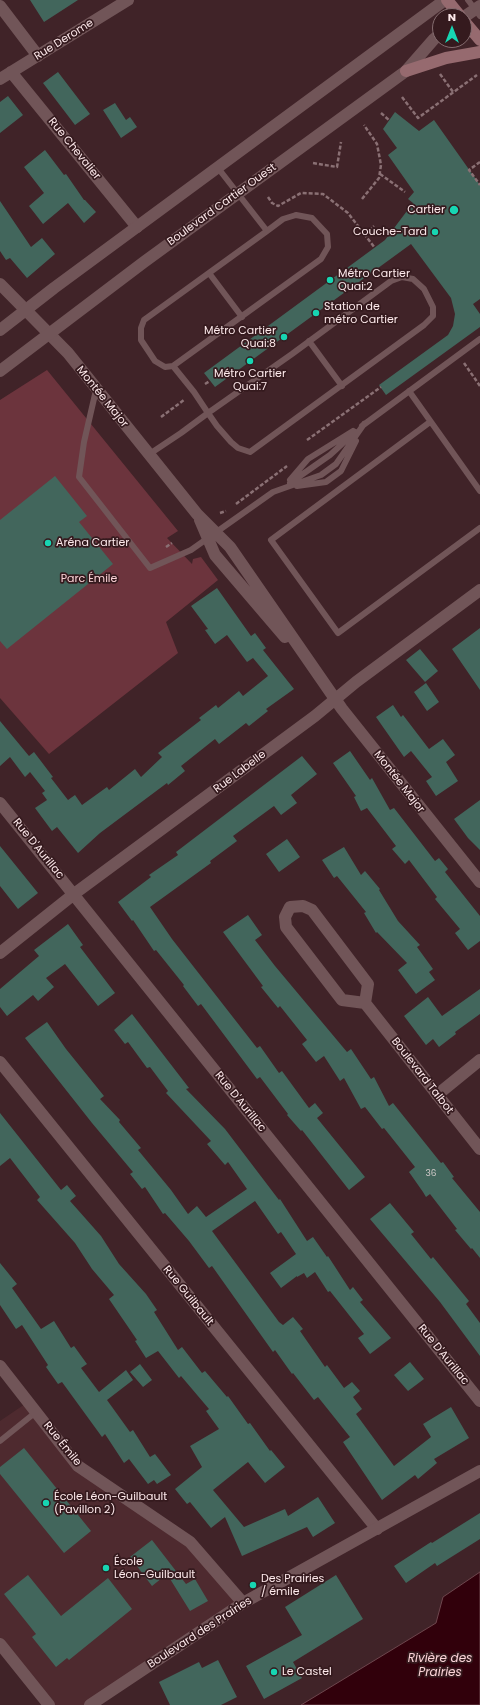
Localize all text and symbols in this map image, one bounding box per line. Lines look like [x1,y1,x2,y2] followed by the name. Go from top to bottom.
[432,8,472,48] north arrow
[448,9,456,25] text: N
[32,17,96,63] street label: Rue Derome
[45,115,103,183] street label: Rue Chevalier
[165,161,279,249] street label: Boulevard Cartier Ouest
[407,203,445,217] place label: Cartier
[448,204,460,216] marker: Cartier
[353,225,427,239] place label: Couche-Tard
[430,227,440,237] marker: Couche-Tard
[338,267,410,293] place label: Métro Cartier Quai:2
[325,275,335,285] marker: Métro Cartier Quai:2
[324,300,398,326] place label: Station de métro Cartier
[311,308,321,318] marker: Station de métro Cartier
[204,324,276,350] place label: Métro Cartier Quai:8
[279,332,289,342] marker: Métro Cartier Quai:8
[245,356,255,366] marker: Métro Cartier Quai:7
[73,364,131,430] street label: Montée Major
[214,367,286,393] place label: Métro Cartier Quai:7
[56,536,129,550] place label: Aréna Cartier
[43,538,53,548] marker: Aréna Cartier
[61,572,117,586] park label: Parc Émile
[211,748,269,796] street label: Rue Labelle
[371,748,427,816] street label: Montée Major
[10,816,66,882] street label: Rue D'Aurillac
[388,1035,456,1117] street label: Boulevard Talbot
[212,1069,268,1135] street label: Rue D'Aurillac
[425,1169,437,1179] house number: 36
[160,1263,216,1329] street label: Rue Guilbault
[415,1322,471,1388] street label: Rue D'Aurillac
[40,1419,84,1469] street label: Rue Émile
[54,1490,167,1516] place label: École Léon-Guilbault (Pavillon 2)
[41,1498,51,1508] marker: École Léon-Guilbault (Pavillon 2)
[114,1555,195,1581] place label: École Léon-Guilbault
[101,1563,111,1573] marker: École Léon-Guilbault
[261,1572,324,1598] place label: Des Prairies / émile
[248,1580,258,1590] marker: Des Prairies / émile
[146,1594,254,1672] street label: Boulevard des Prairies
[408,1652,472,1680] water label: Rivière des Prairies
[282,1665,332,1679] place label: Le Castel
[269,1667,279,1677] marker: Le Castel

